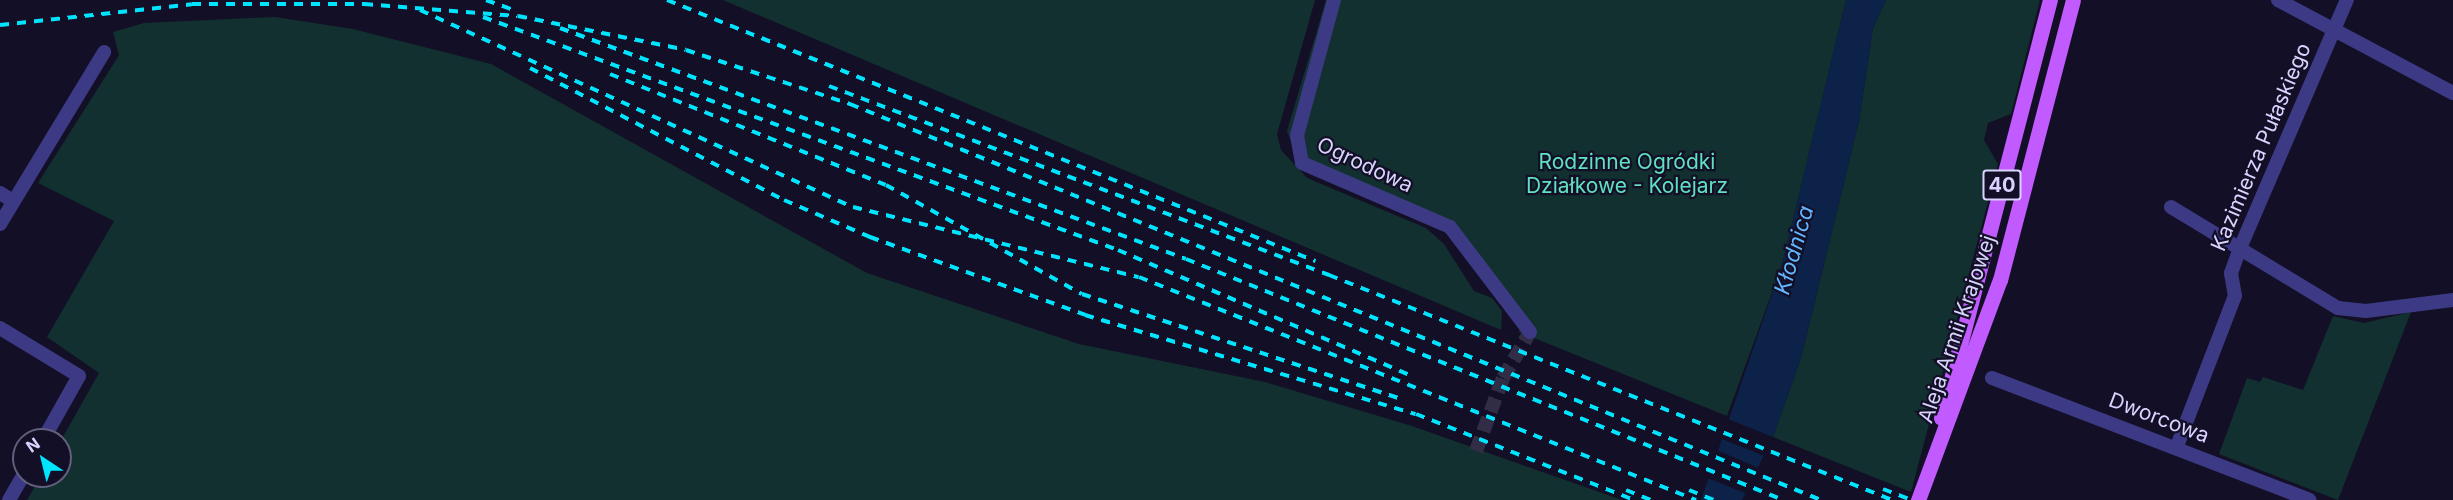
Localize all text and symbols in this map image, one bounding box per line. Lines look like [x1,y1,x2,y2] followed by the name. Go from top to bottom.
[2206,39,2316,255] street label: Kazimierza Pułaskiego
[1313,132,1417,198] street label: Ogrodowa
[1526,149,1728,199] park label: Rodzinne Ogródki Działkowe - Kolejarz
[1981,168,2023,202] road number: 40
[1769,203,1819,297] water label: Kłodnica
[1913,232,2001,426] street label: Aleja Armii Krajowej
[2105,387,2213,449] street label: Dworcowa
[12,428,72,488] north arrow
[22,433,44,457] text: N

